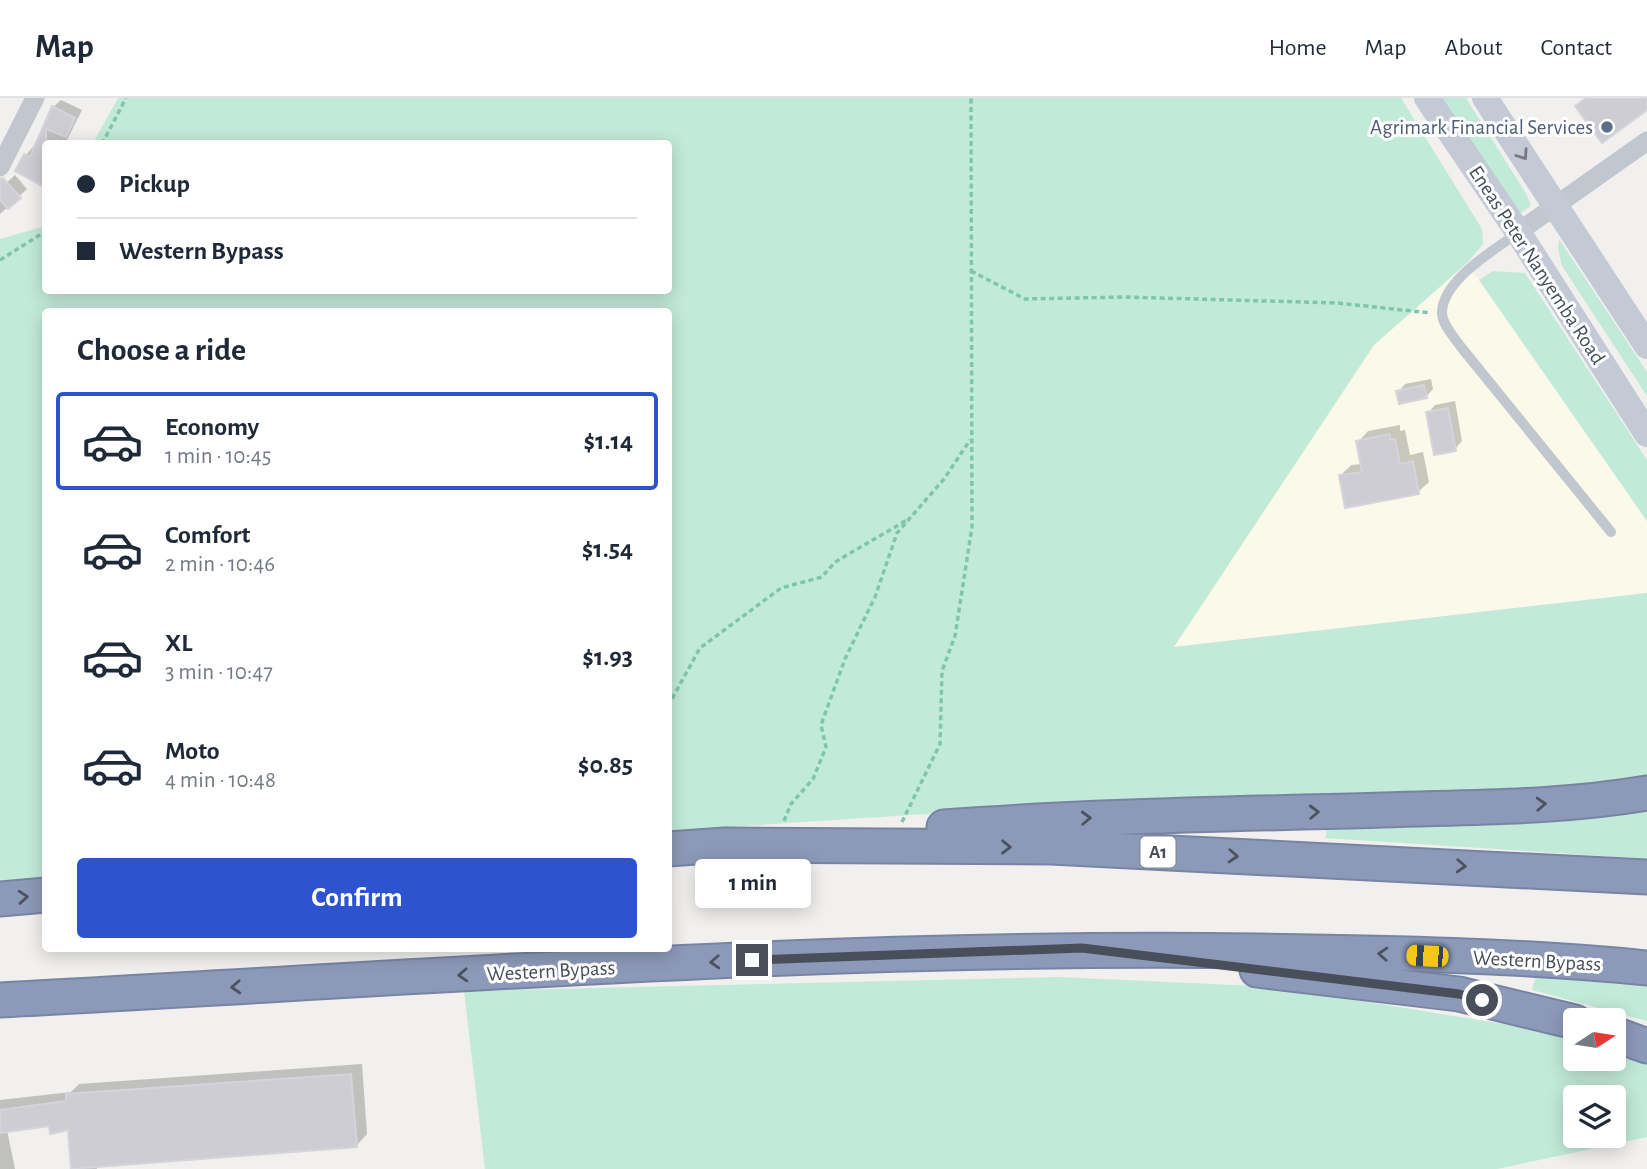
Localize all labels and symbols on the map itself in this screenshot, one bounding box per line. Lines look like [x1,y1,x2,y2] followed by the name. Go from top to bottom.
[1370,117,1593,138] place label: Agrimark Financial Services
[1599,119,1615,135] marker: Agrimark Financial Services
[1515,147,1527,160] one-way arrow
[1465,162,1609,368] street label: Eneas Peter Nanyemba Road
[1536,797,1547,812] one-way arrow
[1309,804,1320,819] one-way arrow
[1082,810,1092,826] one-way arrow
[1140,836,1176,867] road number: A1
[1001,839,1012,855] one-way arrow
[1228,848,1239,863] one-way arrow
[694,858,810,908] callout: 1 min
[1455,859,1466,874] one-way arrow
[18,890,29,905] one-way arrow
[736,944,768,976] route end
[1406,944,1449,968] car
[1377,947,1388,962] one-way arrow
[1472,947,1602,975] street label: Western Bypass
[709,955,720,970] one-way arrow
[486,957,616,985] street label: Western Bypass
[458,968,469,983] one-way arrow
[230,980,241,995] one-way arrow
[1466,984,1498,1016] route start
[1563,1008,1626,1071] north arrow

